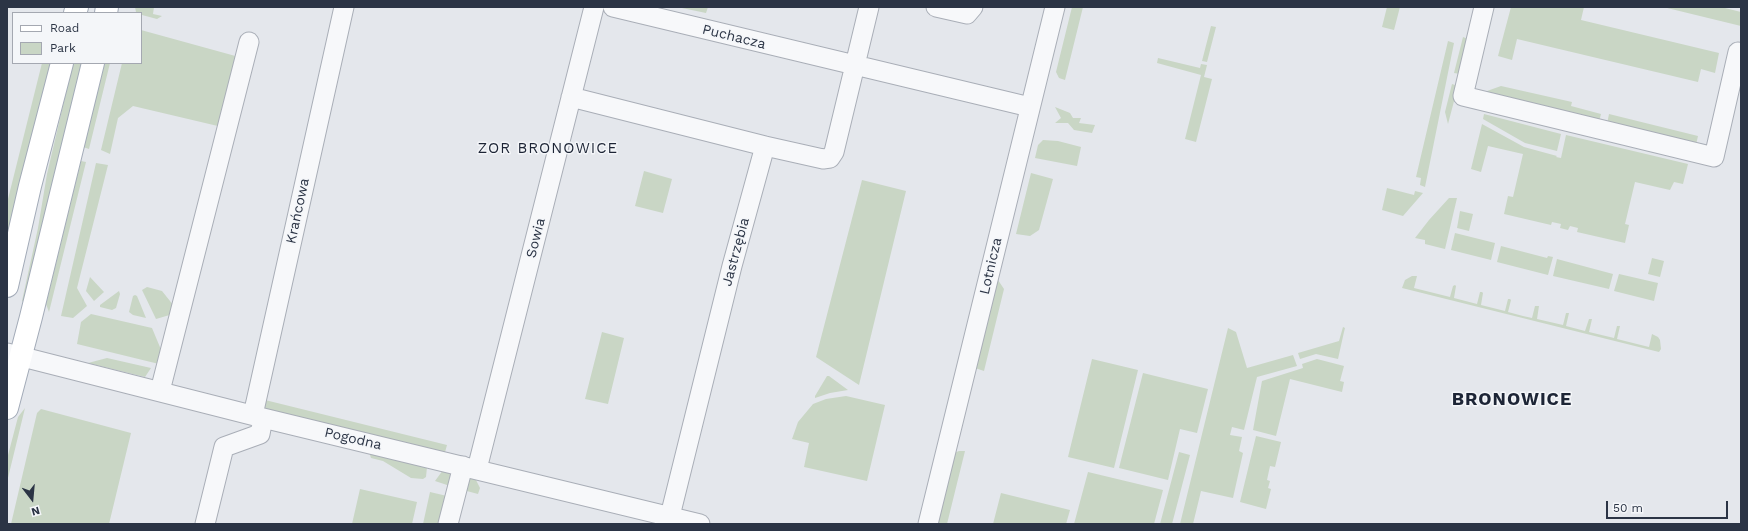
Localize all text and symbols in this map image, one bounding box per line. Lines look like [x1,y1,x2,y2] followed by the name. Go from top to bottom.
[12,12,142,64] legend
[50,21,79,35] text: Road
[701,21,767,53] street label: Puchacza
[50,41,76,55] text: Park
[478,140,618,158] district label: ZOR BRONOWICE
[283,177,313,245] street label: Krańcowa
[523,216,549,260] street label: Sowia
[719,216,753,288] street label: Jastrzębia
[976,236,1006,296] street label: Lotnicza
[1452,389,1572,411] district label: BRONOWICE
[323,424,383,454] street label: Pogodna
[12,479,52,519] north arrow
[1608,493,1730,519] scale bar
[1613,501,1643,515] text: 50 m
[30,504,41,518] text: N

